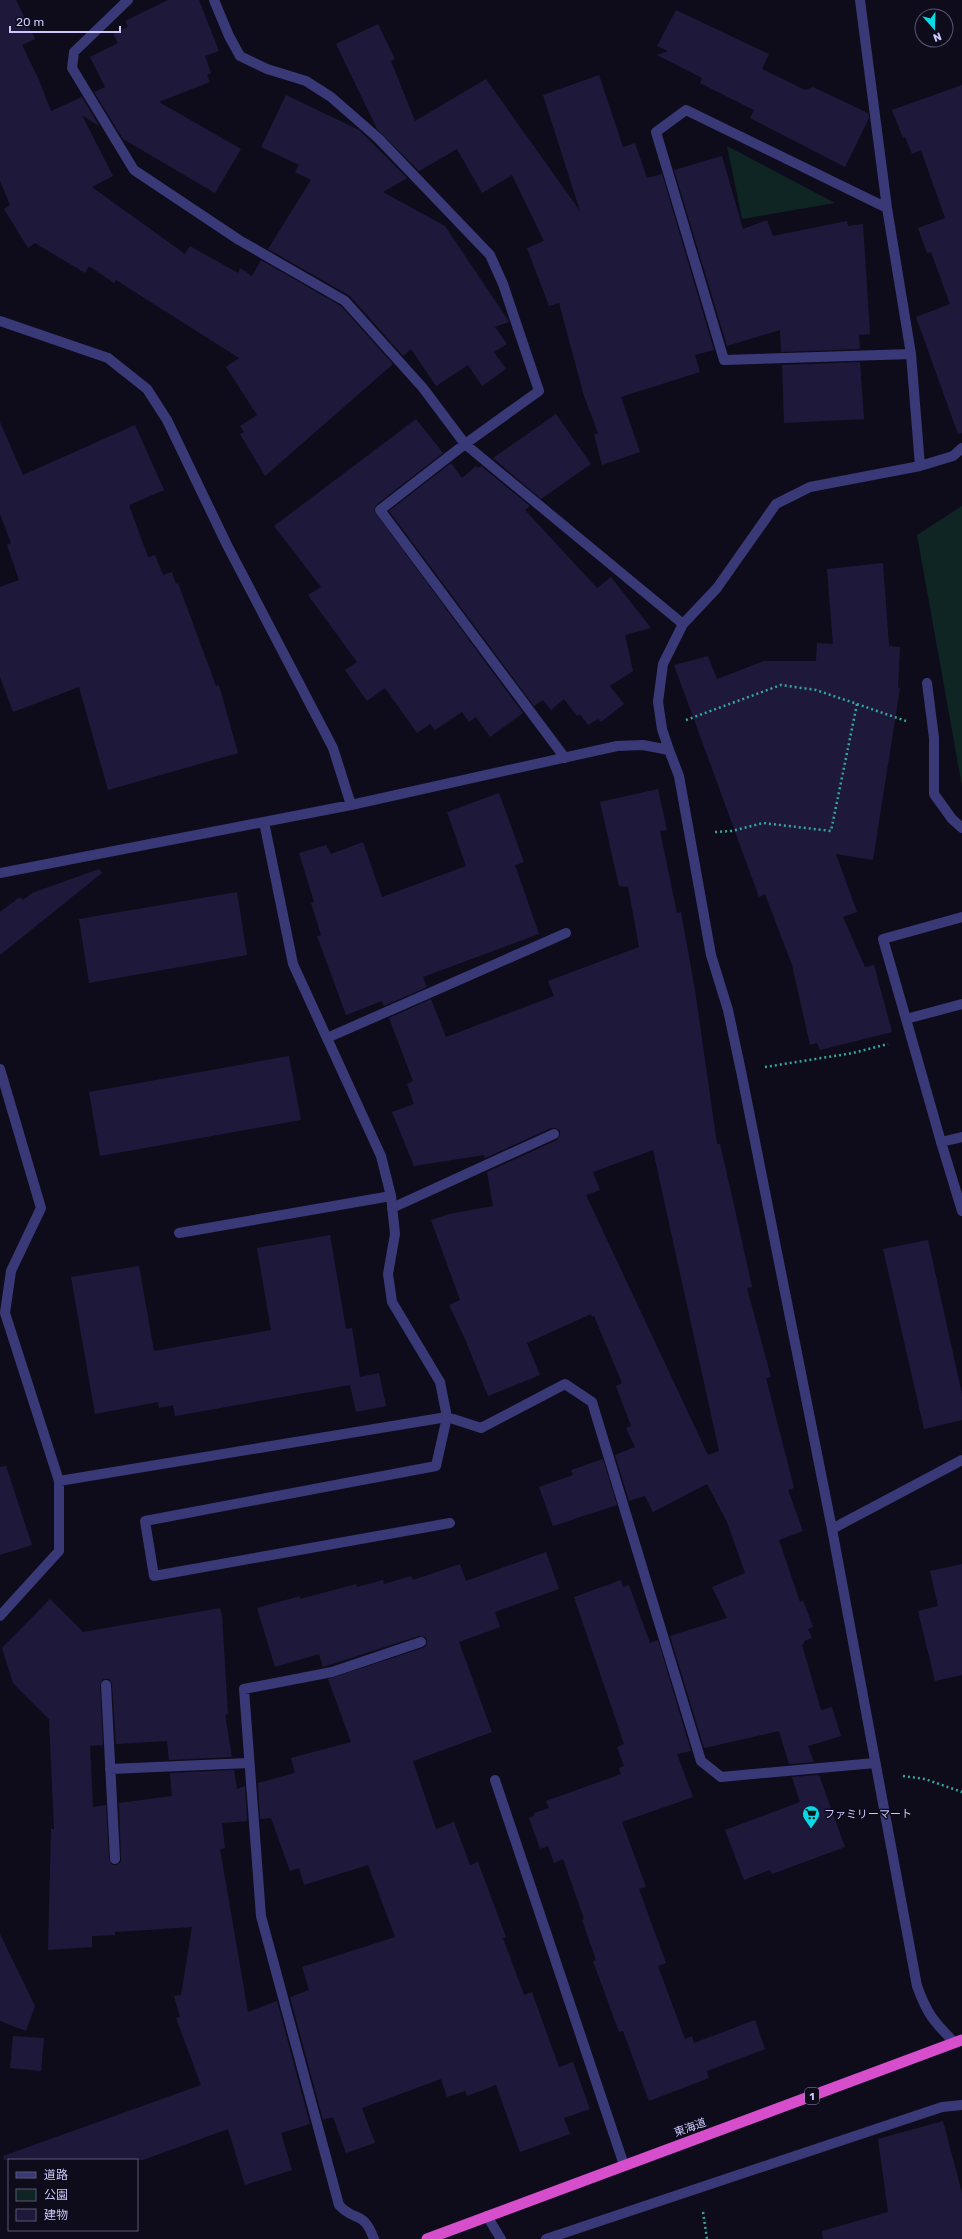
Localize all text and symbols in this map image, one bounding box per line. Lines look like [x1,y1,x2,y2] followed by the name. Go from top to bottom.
[10,8,120,34] scale bar
[914,8,954,48] north arrow
[16,15,44,29] text: 20 m
[931,29,943,44] text: N
[801,1804,821,1829] supermarket icon: ファミリーマート
[824,1808,912,1821] place label: ファミリーマート
[805,2088,819,2104] road number: 1
[672,2116,708,2139] street label: 東海道
[8,2159,138,2231] legend
[44,2168,68,2182] text: 道路
[44,2188,68,2202] text: 公園
[44,2208,68,2222] text: 建物

